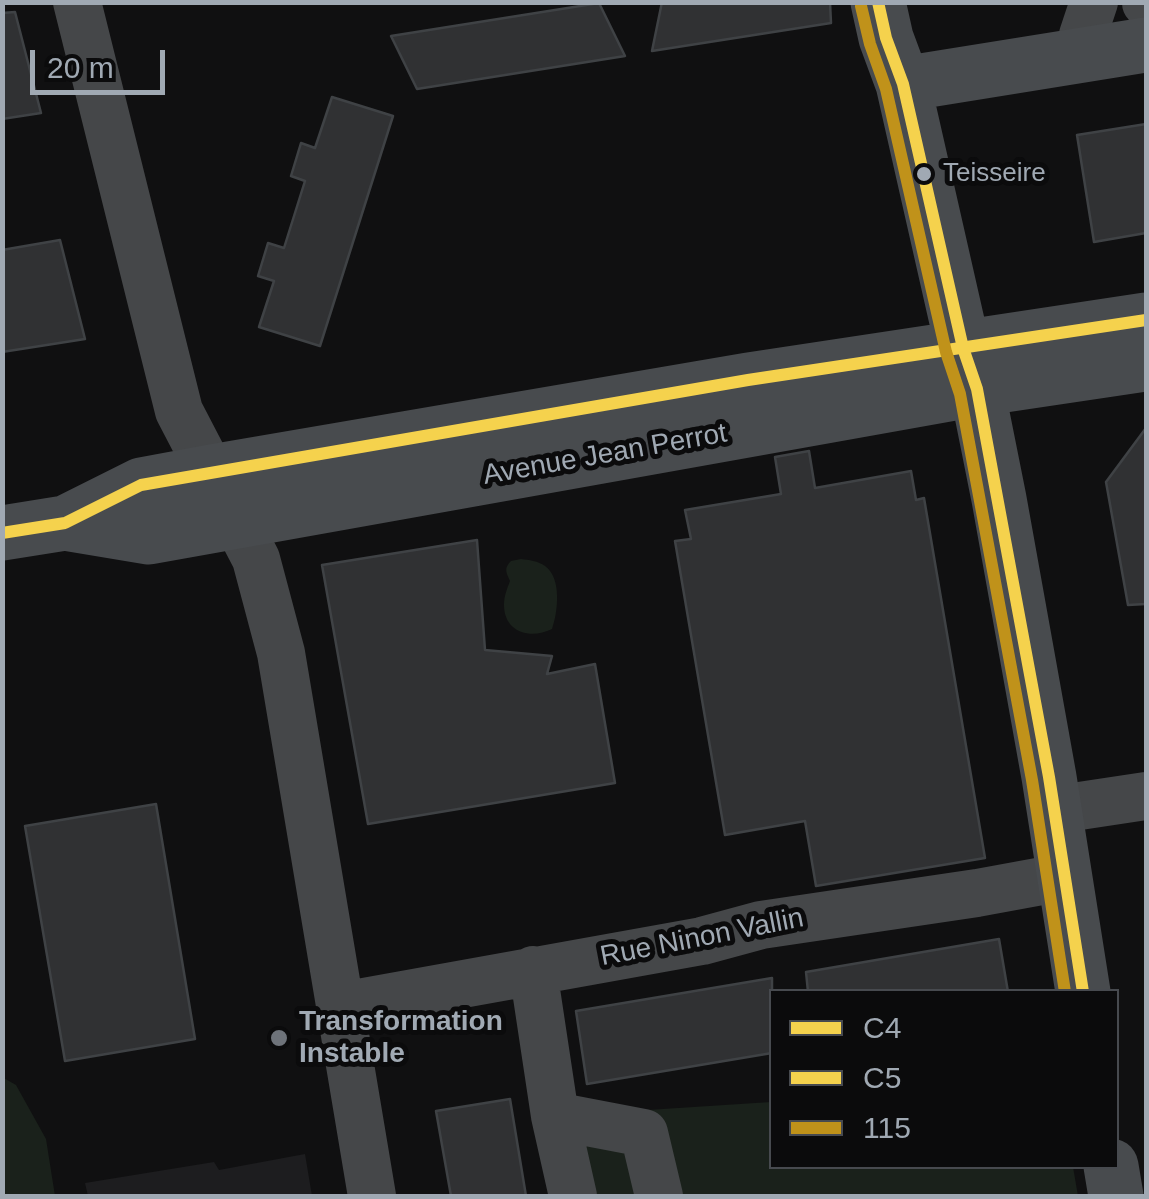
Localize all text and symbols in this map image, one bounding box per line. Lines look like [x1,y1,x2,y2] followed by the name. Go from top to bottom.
[35,30,170,92] scale bar
[47,51,114,84] text: 20 m
[943,158,1046,190] place label: Teisseire
[914,164,934,184] marker: Teisseire
[480,417,730,493] street label: Avenue Jean Perrot
[597,902,807,974] street label: Rue Ninon Vallin
[769,989,1119,1169] legend
[299,1005,503,1071] place label: Transformation Instable
[863,1011,901,1044] text: C4
[268,1027,290,1049] marker: Transformation Instable
[863,1061,901,1094] text: C5
[863,1111,911,1144] text: 115

